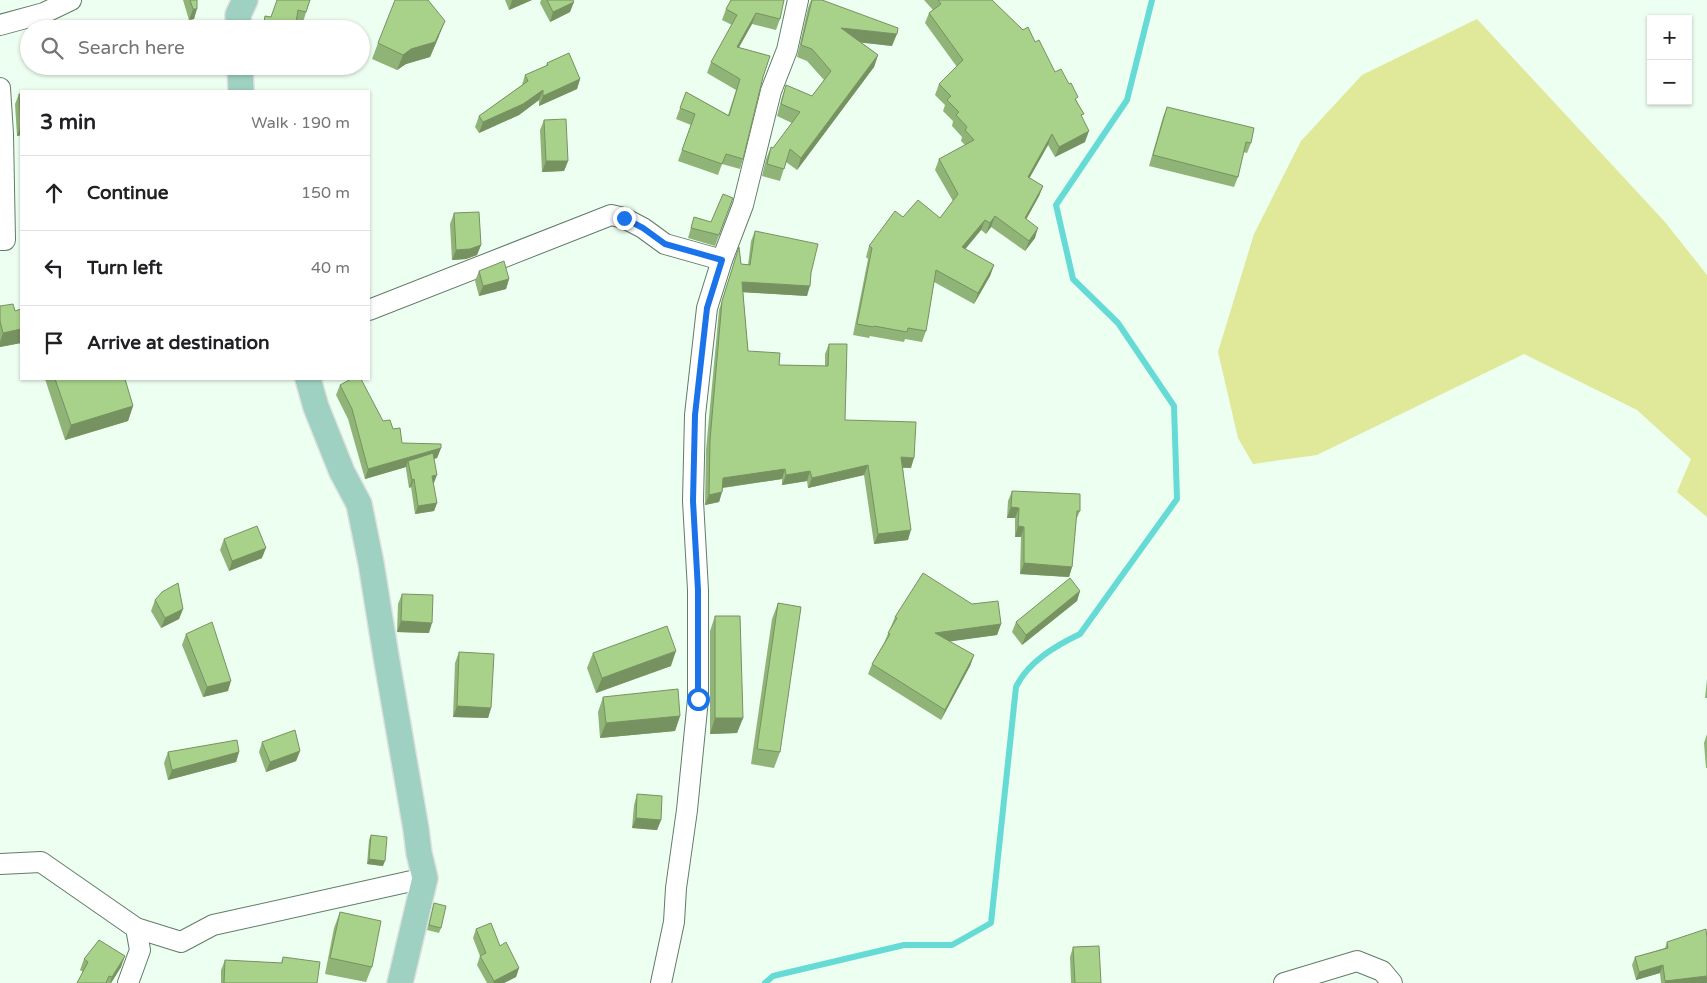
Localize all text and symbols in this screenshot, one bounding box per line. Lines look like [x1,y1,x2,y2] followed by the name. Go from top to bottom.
[1647,15,1692,105] map controls
[1647,15,1692,60] button: +
[20,20,370,75] search box
[38,34,66,62] icon: search
[78,37,185,59] text: Search here
[1647,60,1692,105] button: −
[40,110,96,135] text: 3 min
[251,113,350,133] text: Walk · 190 m
[40,179,68,207] icon: ahead
[87,182,169,204] text: Continue
[301,183,350,203] text: 150 m
[613,207,636,230] route end
[40,254,68,282] icon: left
[87,257,163,279] text: Turn left
[311,258,350,278] text: 40 m
[40,329,68,357] icon: arrive
[87,332,270,354] text: Arrive at destination
[687,688,710,711] route start

